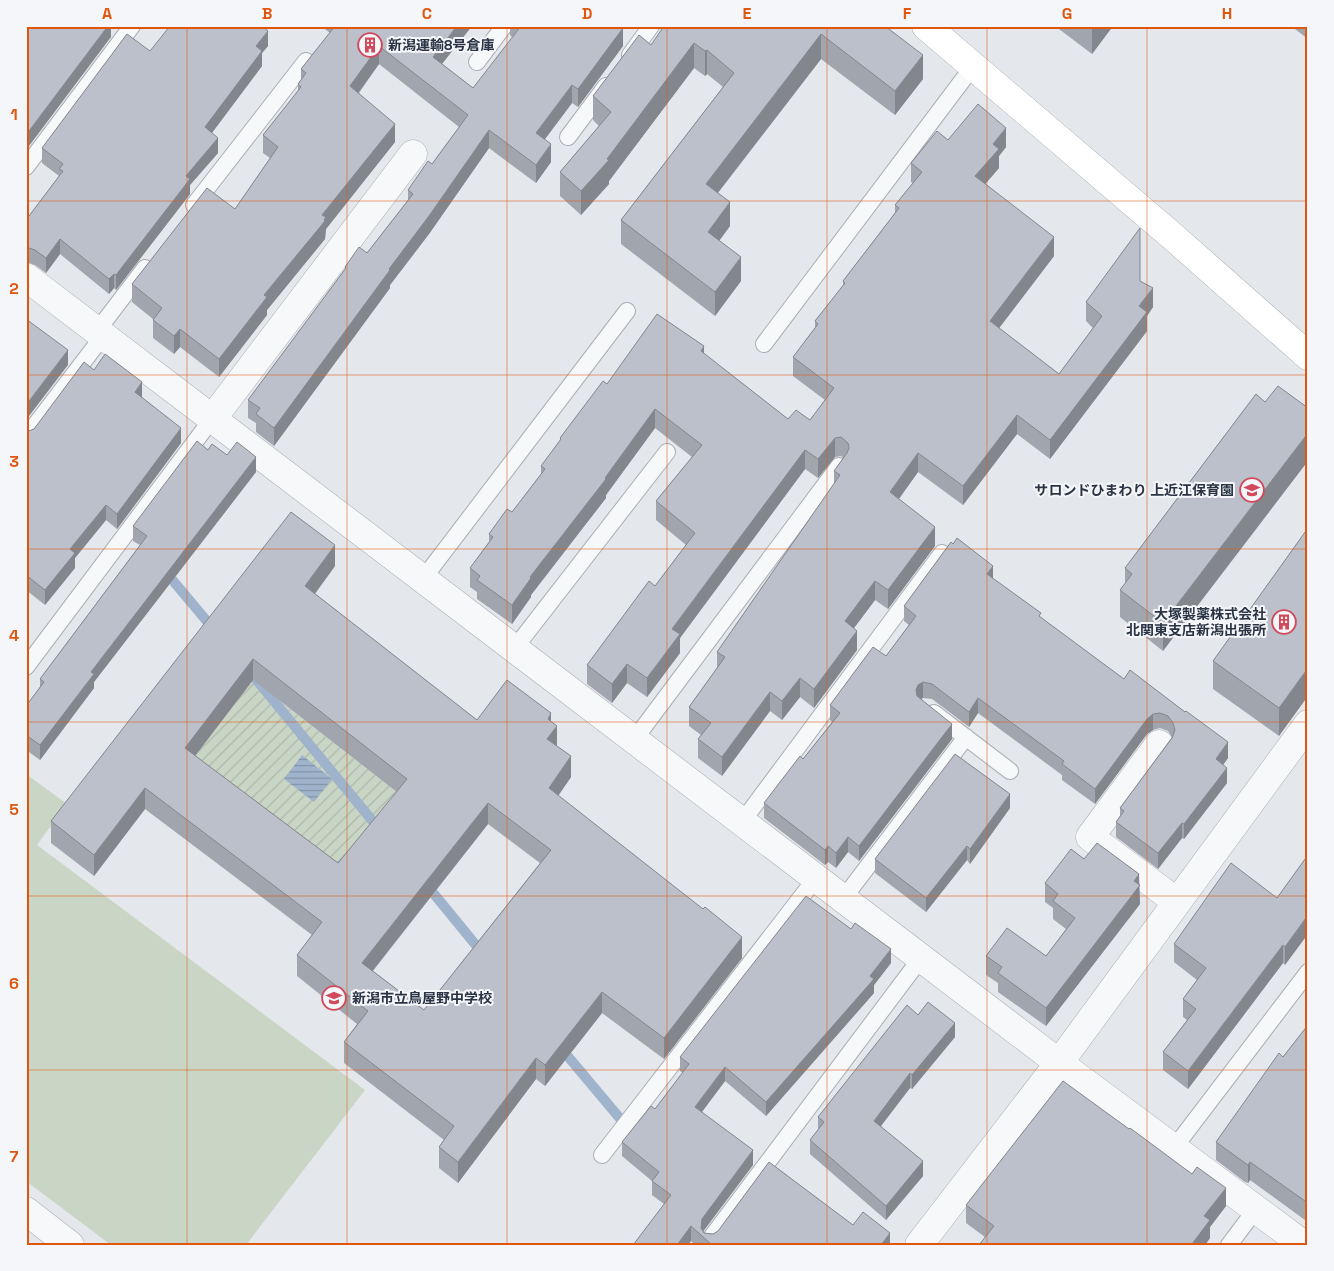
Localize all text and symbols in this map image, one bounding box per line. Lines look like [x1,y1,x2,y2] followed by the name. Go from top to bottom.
[102,3,112,24] text: A
[262,3,272,24] text: B
[422,3,432,24] text: C
[582,3,592,24] text: D
[743,3,752,24] text: E
[903,3,912,24] text: F
[1062,3,1072,24] text: G
[1222,3,1232,24] text: H
[357,32,383,58] building icon: 新潟運輸8号倉庫
[388,36,494,54] place label: 新潟運輸8号倉庫
[10,104,18,125] text: 1
[9,278,19,299] text: 2
[9,451,19,472] text: 3
[1239,477,1265,503] school or university icon: サロンドひまわり 上近江保育園
[1034,481,1234,499] place label: サロンドひまわり 上近江保育園
[1126,605,1266,639] place label: 大塚製薬株式会社 北関東支店新潟出張所
[1271,609,1297,635] building icon: 大塚製薬株式会社 北関東支店新潟出張所
[9,625,19,646] text: 4
[9,799,19,820] text: 5
[9,973,19,994] text: 6
[321,985,347,1011] school or university icon: 新潟市立鳥屋野中学校
[352,989,492,1007] place label: 新潟市立鳥屋野中学校
[10,1146,19,1167] text: 7

